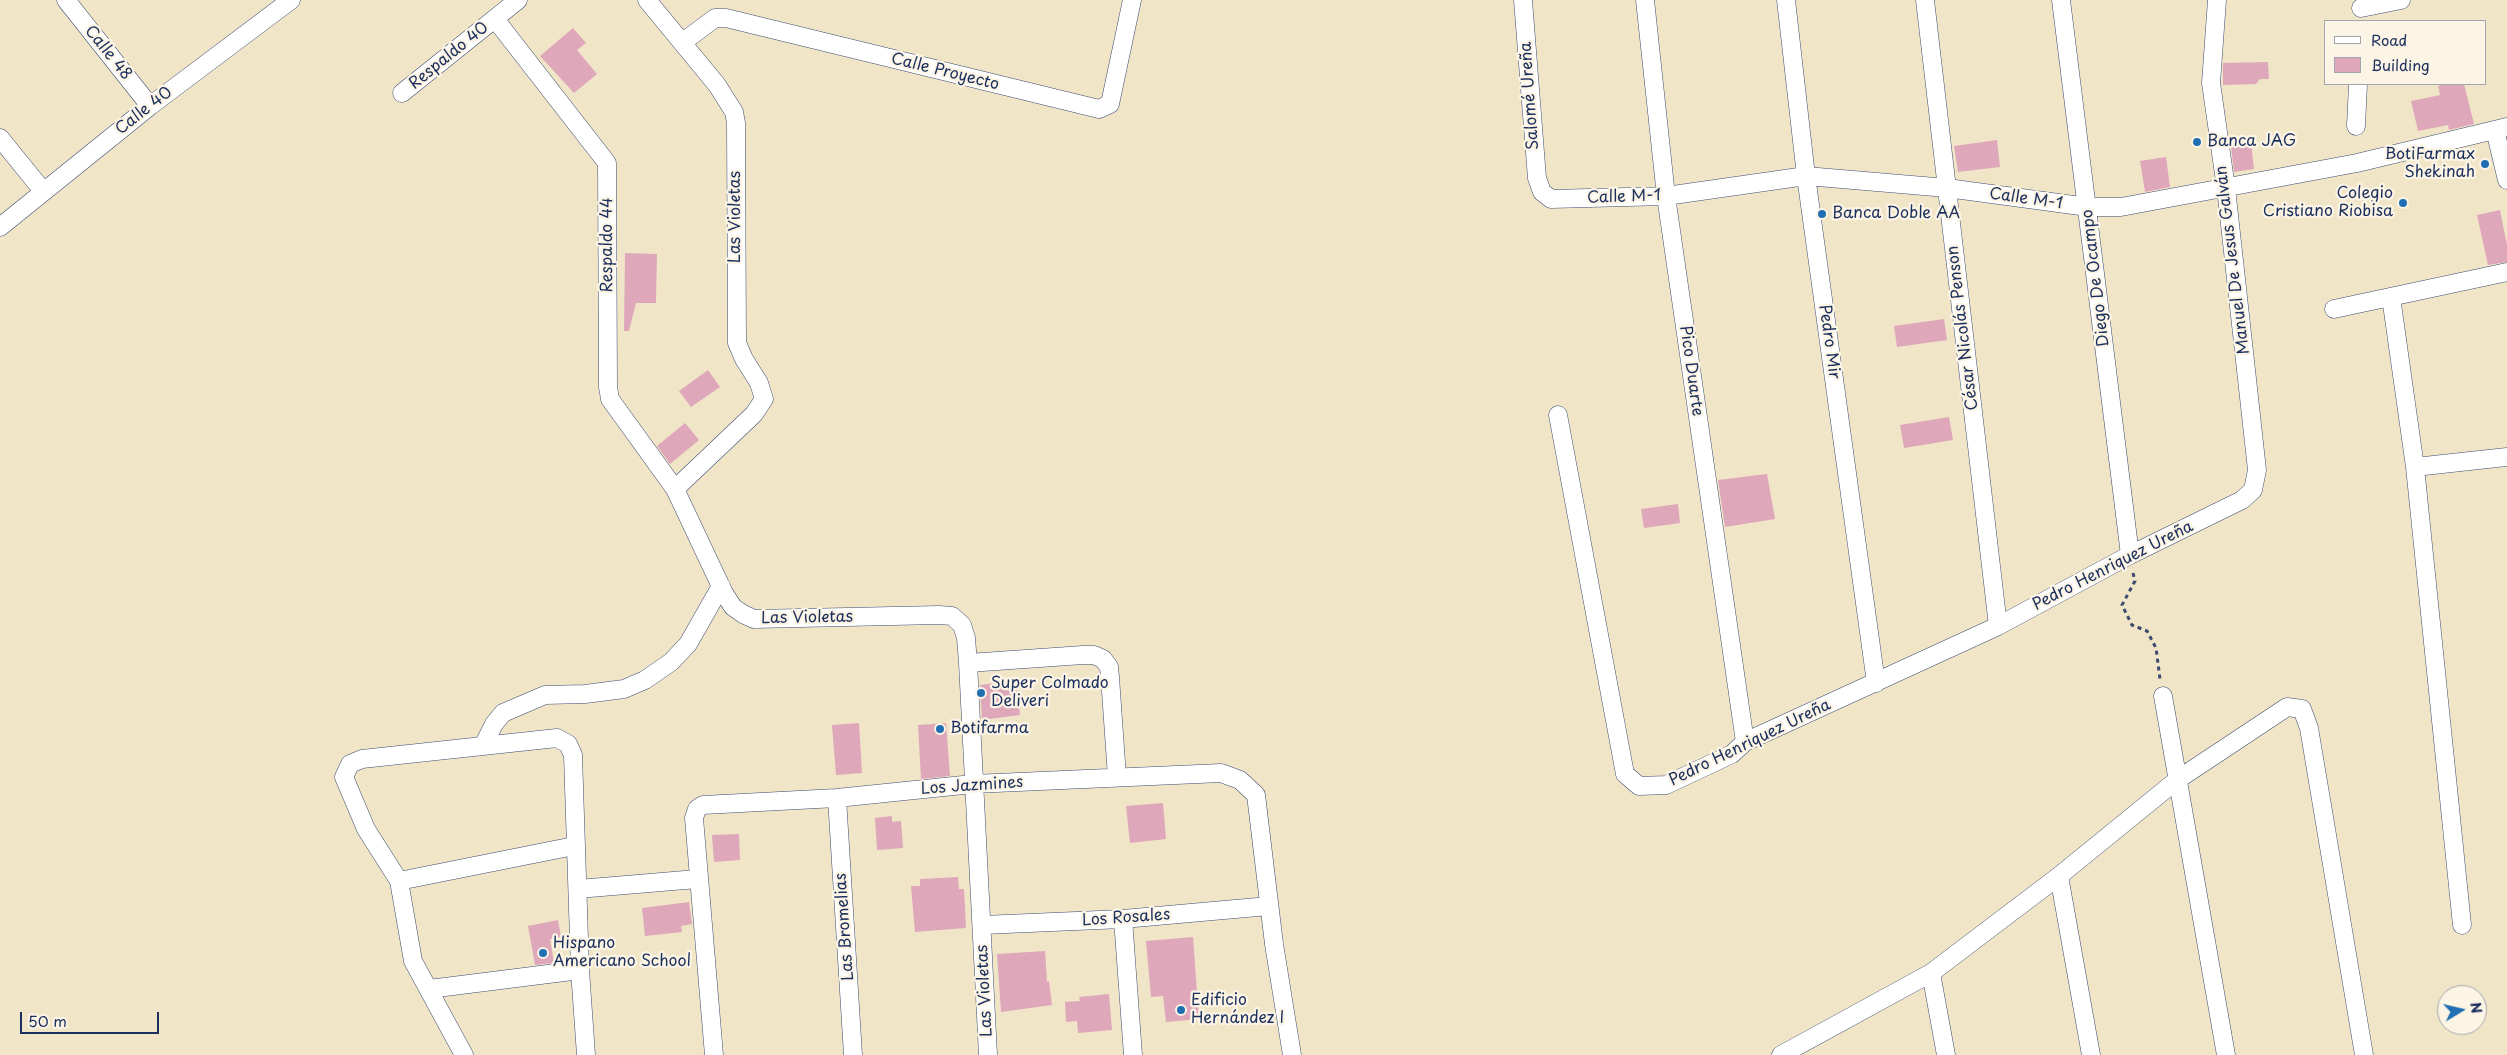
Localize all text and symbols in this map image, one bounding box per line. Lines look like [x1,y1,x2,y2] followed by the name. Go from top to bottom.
[406,18,492,94] street label: Respaldo 40
[2324,20,2487,85] legend
[80,22,136,84] street label: Calle 48
[2371,28,2407,51] text: Road
[1517,41,1543,151] street label: Salomé Ureña
[889,49,1001,95] street label: Calle Proyecto
[2371,53,2430,76] text: Building
[112,83,176,139] street label: Calle 40
[2207,132,2296,152] place label: Banca JAG
[2191,136,2203,148] marker: Banca JAG
[2385,145,2475,183] place label: BotiFarmax Shekinah
[2479,158,2491,170] marker: BotiFarmax Shekinah
[2212,164,2254,356] street label: Manuel De Jesus Galván
[726,171,746,263] street label: Las Violetas
[1988,184,2064,214] street label: Calle M-1
[2263,184,2393,222] place label: Colegio Cristiano Riobisa
[1587,186,1661,208] street label: Calle M-1
[598,197,618,293] street label: Respaldo 44
[2397,197,2409,209] marker: Colegio Cristiano Riobisa
[1832,204,1960,224] place label: Banca Doble AA
[1816,208,1828,220] marker: Banca Doble AA
[2078,208,2114,348] street label: Diego De Ocampo
[1943,244,1983,412] street label: César Nicolás Penson
[1814,304,1844,380] street label: Pedro Mir
[1675,325,1707,417] street label: Pico Duarte
[2030,517,2196,615] street label: Pedro Henriquez Ureña
[761,608,853,628] street label: Las Violetas
[991,674,1109,712] place label: Super Colmado Deliveri
[975,687,987,699] marker: Super Colmado Deliveri
[1666,695,1834,791] street label: Pedro Henriquez Ureña
[950,719,1029,739] place label: Botifarma
[934,723,946,735] marker: Botifarma
[920,773,1024,799] street label: Los Jazmines
[832,872,858,982] street label: Las Bromelias
[1081,905,1171,931] street label: Los Rosales
[553,934,691,972] place label: Hispano Americano School
[973,944,997,1038] street label: Las Violetas
[537,947,549,959] marker: Hispano Americano School
[2437,985,2487,1035] north arrow
[1191,991,1285,1029] place label: Edificio Hernández I
[2465,1001,2488,1015] text: N
[22,1002,161,1034] scale bar
[1175,1004,1187,1016] marker: Edificio Hernández I
[28,1009,67,1032] text: 50 m

